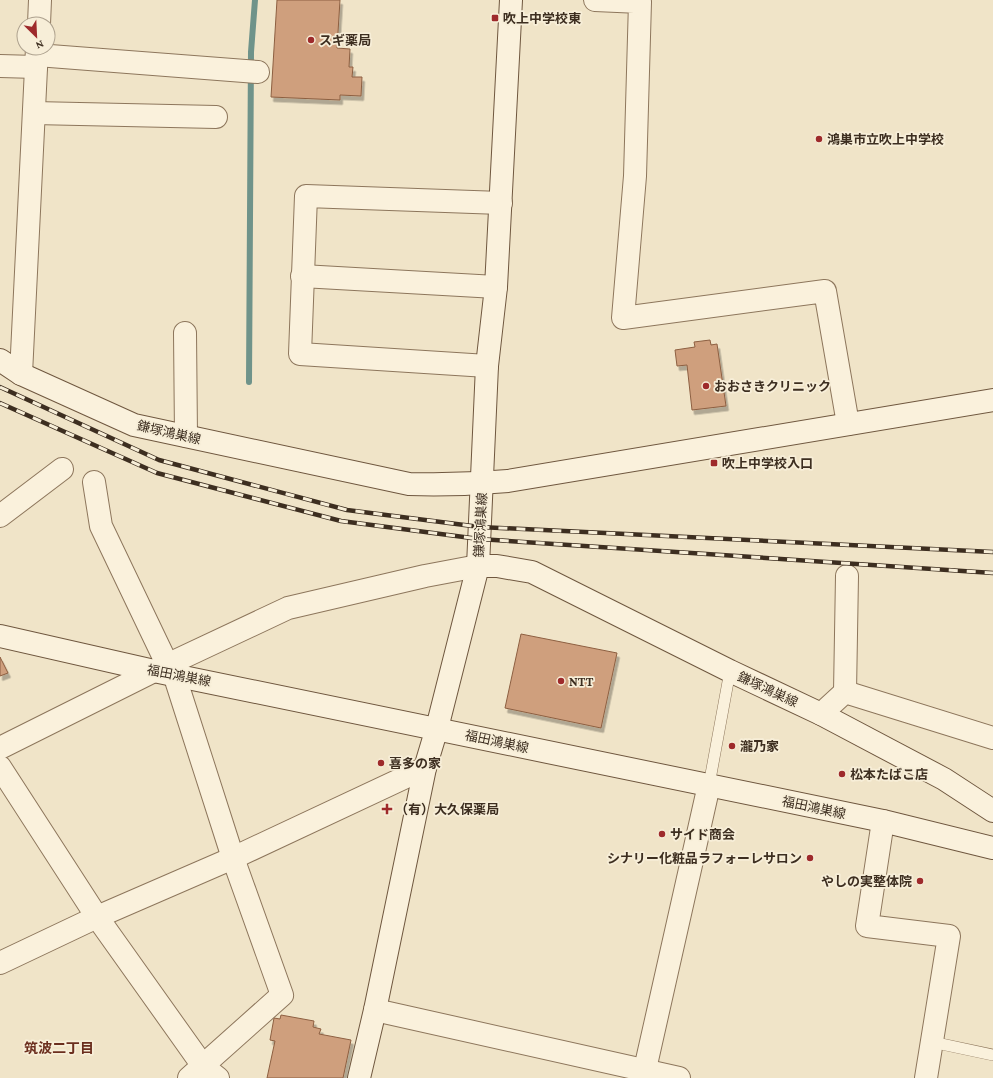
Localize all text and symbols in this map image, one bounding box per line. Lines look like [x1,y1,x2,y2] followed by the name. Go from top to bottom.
[503,11,581,26] place label: 吹上中学校東
[490,13,500,23] marker: 吹上中学校東
[16,16,56,56] north arrow
[319,33,371,48] place label: スギ薬局
[306,35,316,45] marker: スギ薬局
[34,38,46,52] text: N
[827,132,944,147] place label: 鴻巣市立吹上中学校
[814,134,824,144] marker: 鴻巣市立吹上中学校
[714,379,831,394] place label: おおさきクリニック
[701,381,711,391] marker: おおさきクリニック
[136,418,202,447] street label: 鎌塚鴻巣線
[722,456,813,471] place label: 吹上中学校入口
[709,458,719,468] marker: 吹上中学校入口
[471,492,490,558] street label: 鎌塚鴻巣線
[146,662,212,689] street label: 福田鴻巣線
[735,669,800,710] street label: 鎌塚鴻巣線
[569,674,594,689] place label: NTT
[556,676,566,686] marker: NTT
[464,727,530,756] street label: 福田鴻巣線
[740,739,779,754] place label: 瀧乃家
[727,741,737,751] marker: 瀧乃家
[389,756,441,771] place label: 喜多の家
[376,758,386,768] marker: 喜多の家
[850,767,928,782] place label: 松本たばこ店
[837,769,847,779] marker: 松本たばこ店
[781,793,847,822] street label: 福田鴻巣線
[395,802,499,817] place label: （有）大久保薬局
[382,804,392,814] marker: （有）大久保薬局
[670,827,735,842] place label: サイド商会
[657,829,667,839] marker: サイド商会
[607,851,802,866] place label: シナリー化粧品ラフォーレサロン
[805,853,815,863] marker: シナリー化粧品ラフォーレサロン
[821,874,912,889] place label: やしの実整体院
[915,876,925,886] marker: やしの実整体院
[24,1040,94,1056] district label: 筑波二丁目

